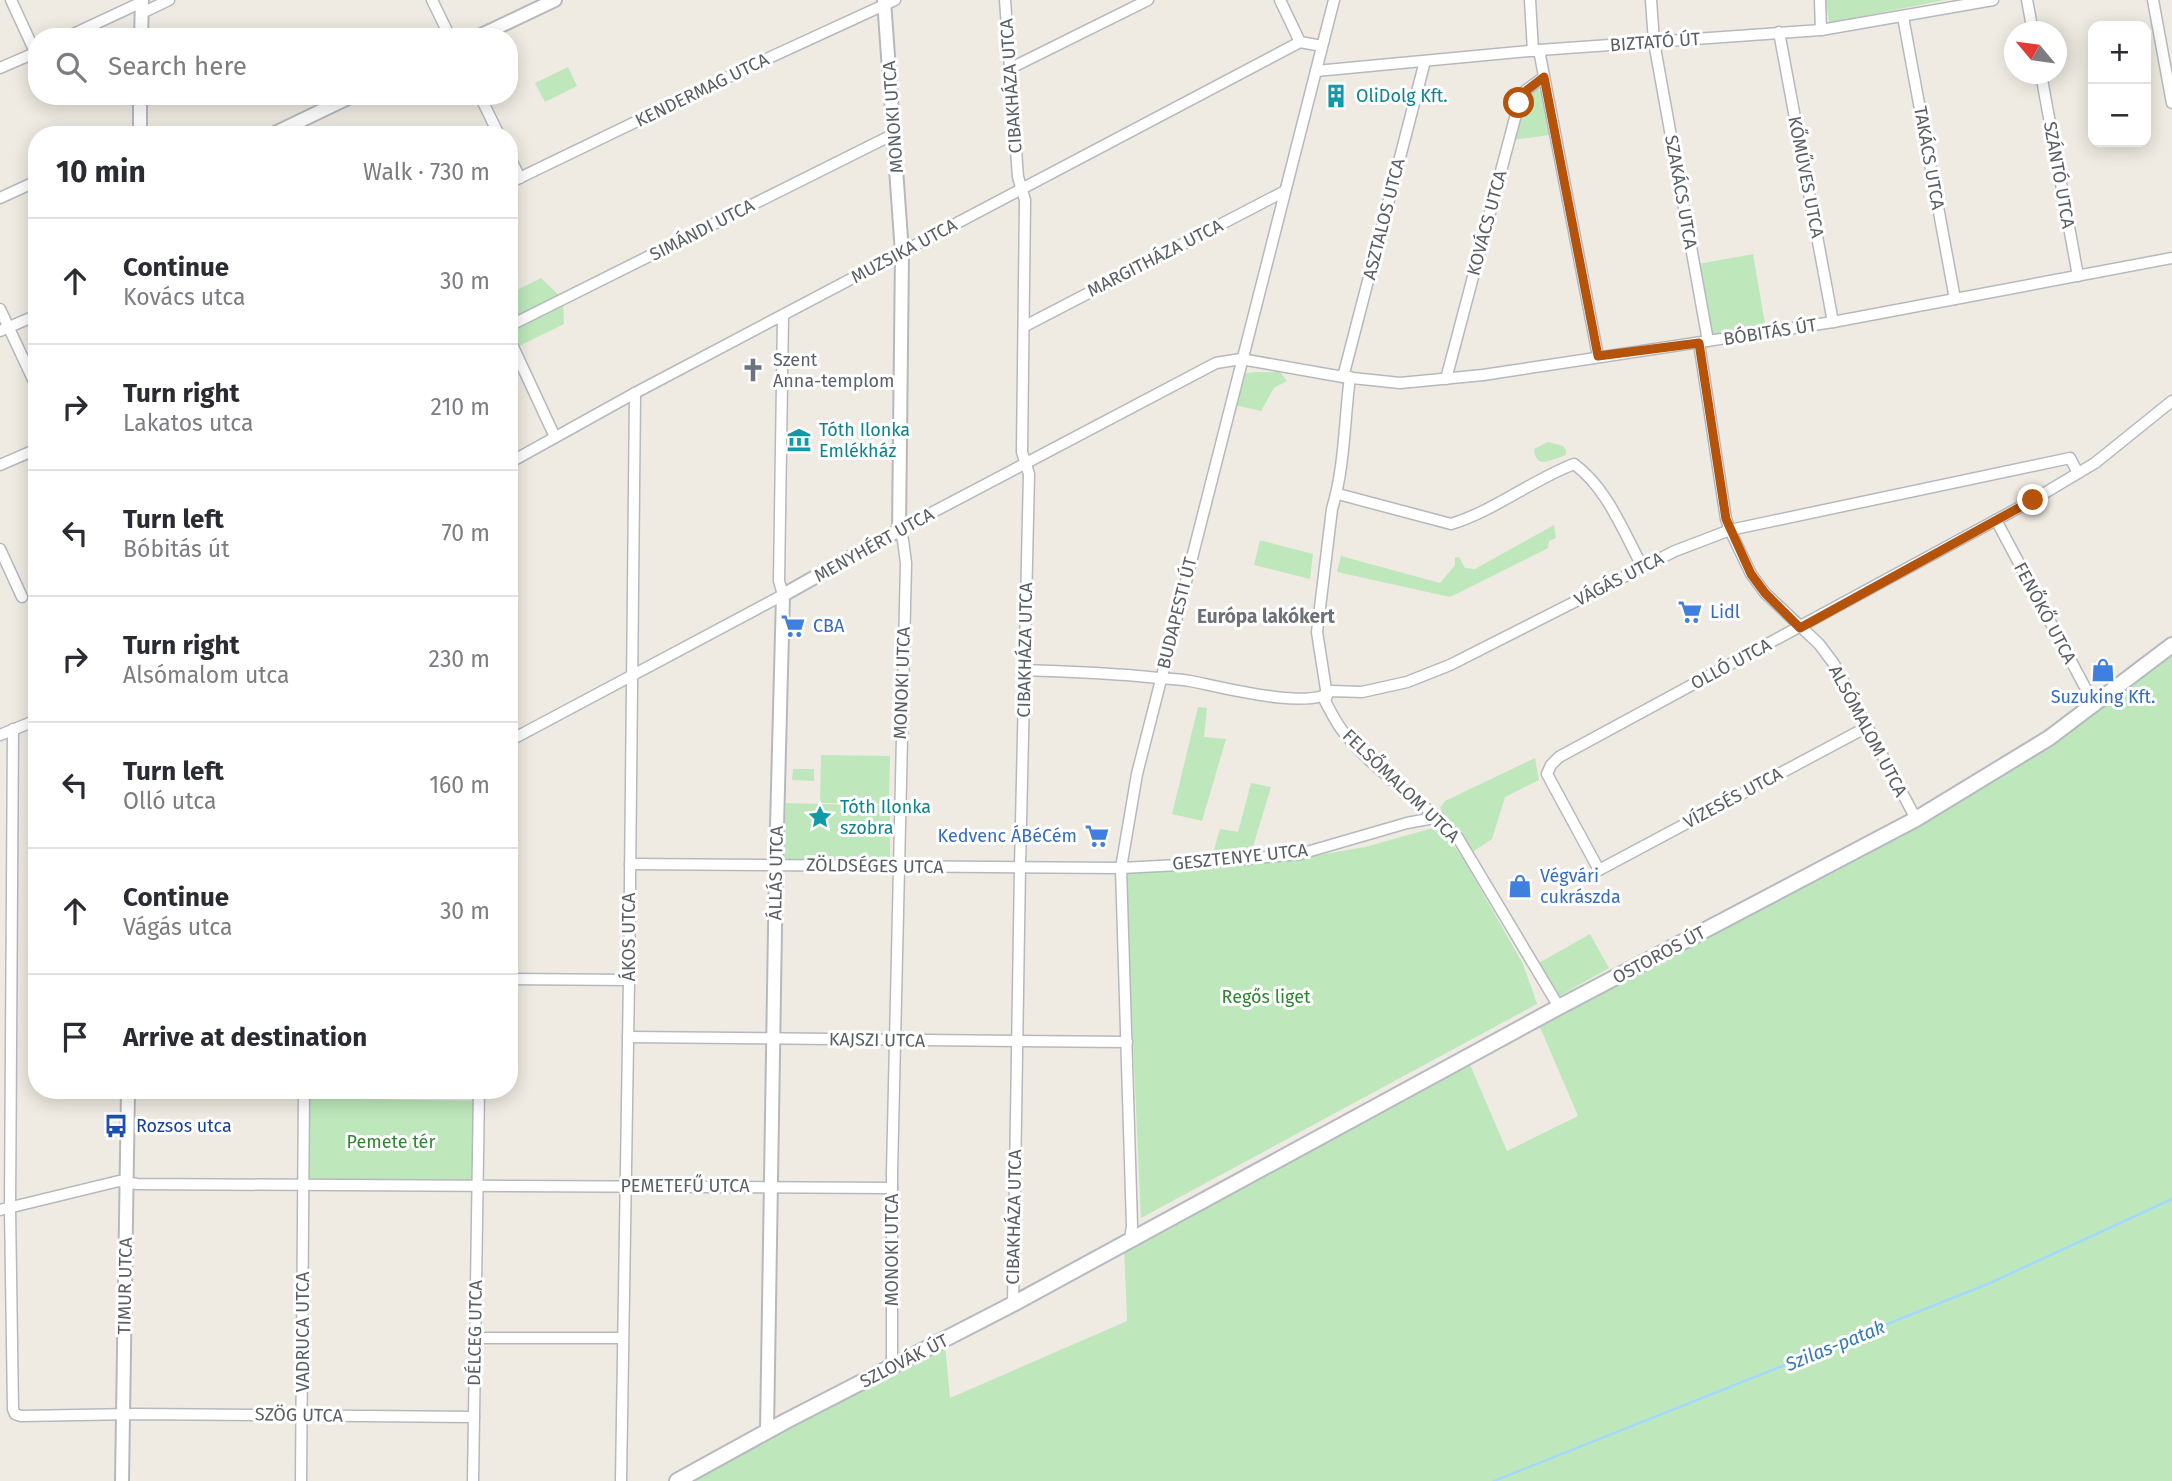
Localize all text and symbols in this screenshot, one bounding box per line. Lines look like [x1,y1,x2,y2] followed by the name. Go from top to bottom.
[994,17,1027,154] street label: CIBAKHÁZA UTCA
[2004,21,2067,84] north arrow
[2088,21,2151,147] map controls
[2088,21,2151,84] button: +
[1609,27,1702,56] street label: BIZTATÓ ÚT
[28,28,518,105] search box
[52,48,90,86] icon: search
[632,48,773,132] street label: KENDERMAG UTCA
[108,51,247,82] text: Search here
[878,59,908,174] street label: MONOKI UTCA
[1322,82,1350,110] building icon: OliDolg Kft.
[2088,84,2151,147] button: −
[1356,85,1448,107] place label: OliDolg Kft.
[1503,87,1534,118] route start
[1909,104,1950,212] street label: TAKÁCS UTCA
[1783,114,1830,240] street label: KŐMŰVES UTCA
[2039,120,2080,231] street label: SZÁNTÓ UTCA
[1660,133,1703,251] street label: SZAKÁCS UTCA
[56,154,146,190] text: 10 min
[1358,155,1410,282] street label: ASZTALOS UTCA
[363,158,490,186] text: Walk · 730 m
[1461,167,1512,278] street label: KOVÁCS UTCA
[646,193,759,266] street label: SIMÁNDI UTCA
[1083,213,1227,302] street label: MARGITHÁZA UTCA
[847,214,961,288] street label: MUZSIKA UTCA
[123,252,229,283] text: Continue
[56,262,94,300] icon: ahead
[440,267,490,295] text: 30 m
[123,283,245,311] text: Kovács utca
[1722,313,1819,350] street label: BÓBITÁS ÚT
[773,349,894,392] place label: Szent Anna-templom
[739,356,767,384] church icon: Szent Anna-templom
[123,378,240,409] text: Turn right
[56,388,94,426] icon: right
[431,393,490,421] text: 210 m
[123,409,254,437] text: Lakatos utca
[819,419,910,462] place label: Tóth Ilonka Emlékház
[785,426,813,454] museum icon: Tóth Ilonka Emlékház
[2017,484,2048,515] route end
[810,502,938,587] street label: MENYHÉRT UTCA
[123,504,224,535] text: Turn left
[56,514,94,552] icon: left
[441,519,490,547] text: 70 m
[123,535,230,563] text: Bóbitás út
[1570,546,1668,611] street label: VÁGÁS UTCA
[1152,554,1202,671] street label: BUDAPESTI ÚT
[2009,558,2082,668] street label: FENŐKŐ UTCA
[1012,582,1037,718] street label: CIBAKHÁZA UTCA
[1676,598,1704,626] supermarket icon: Lidl
[1710,601,1740,623] place label: Lidl
[1197,605,1336,628] district label: Európa lakókert
[779,612,807,640] supermarket icon: CBA
[813,615,845,637] place label: CBA
[889,626,915,740] street label: MONOKI UTCA
[123,630,240,661] text: Turn right
[1687,633,1776,694] street label: OLLÓ UTCA
[56,640,94,678] icon: right
[429,645,490,673] text: 230 m
[2089,656,2117,684] shop icon: Suzuking Kft.
[123,661,290,689] text: Alsómalom utca
[1824,662,1912,801] street label: ALSÓMALOM UTCA
[2051,686,2155,708] place label: Suzuking Kft.
[1338,724,1465,848] street label: FELSŐMALOM UTCA
[123,756,224,787] text: Turn left
[1679,762,1787,833] street label: VÍZESÉS UTCA
[56,766,94,804] icon: left
[429,771,490,799] text: 160 m
[123,787,216,815] text: Olló utca
[840,796,931,839] place label: Tóth Ilonka szobra
[806,803,834,831] place icon: Tóth Ilonka szobra
[1083,822,1111,850] supermarket icon: Kedvenc ÁBéCém
[938,824,1077,847] place label: Kedvenc ÁBéCém
[763,825,788,920] street label: ÁLLÁS UTCA
[1171,839,1310,875] street label: GESZTENYE UTCA
[806,853,945,878] street label: ZÖLDSÉGES UTCA
[1540,865,1621,908] place label: Végvári cukrászda
[1506,872,1534,900] shop icon: Végvári cukrászda
[123,882,229,913] text: Continue
[56,892,94,930] icon: ahead
[617,892,640,981] street label: ÁKOS UTCA
[440,897,490,925] text: 30 m
[123,913,232,941] text: Vágás utca
[1608,920,1710,989] street label: OSTOROS ÚT
[1222,986,1311,1008] park label: Regős liget
[56,1018,94,1056] icon: arrive
[123,1022,367,1053] text: Arrive at destination
[829,1028,926,1052] street label: KAJSZI UTCA
[102,1112,130,1140] bus stop icon: Rozsos utca
[136,1115,232,1137] place label: Rozsos utca
[347,1131,435,1153] park label: Pemete tér
[1001,1149,1026,1285] street label: CIBAKHÁZA UTCA
[620,1174,750,1197] street label: PEMETEFŰ UTCA
[881,1193,903,1306] street label: MONOKI UTCA
[113,1237,137,1335] street label: TIMUR UTCA
[292,1271,314,1392] street label: VADRUCA UTCA
[462,1279,487,1386] street label: DÉLCEG UTCA
[1781,1315,1888,1376] water label: Szilas-patak
[856,1328,952,1393] street label: SZLOVÁK ÚT
[255,1403,344,1427] street label: SZÖG UTCA

